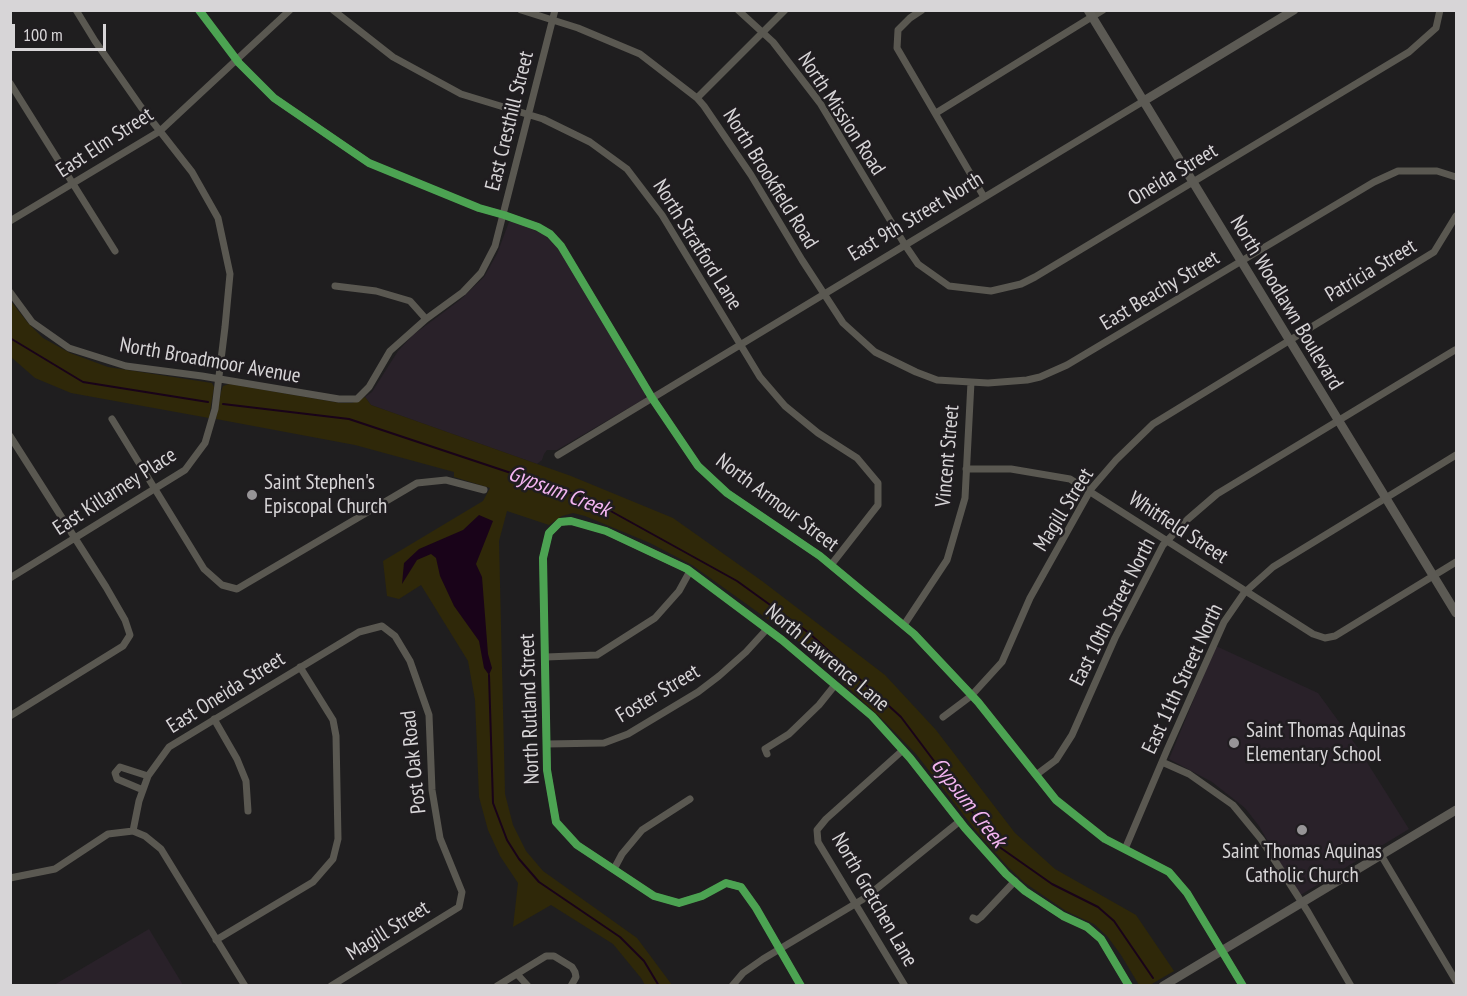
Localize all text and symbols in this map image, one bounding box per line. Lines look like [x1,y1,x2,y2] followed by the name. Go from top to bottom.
[15,12,110,50] scale bar
[23,23,63,46] text: 100 m
[792,48,890,180] street label: North Mission Road
[480,49,540,193] street label: East Cresthill Street
[52,102,158,184] street label: East Elm Street
[717,104,823,254] street label: North Brookfield Road
[1124,139,1222,211] street label: Oneida Street
[844,167,988,267] street label: East 9th Street North
[647,175,747,315] street label: North Stratford Lane
[1224,211,1348,395] street label: North Woodlawn Boulevard
[1321,234,1421,308] street label: Patricia Street
[1096,246,1224,336] street label: East Beachy Street
[117,333,303,389] street label: North Broadmoor Avenue
[931,404,965,508] street label: Vincent Street
[49,443,181,541] street label: East Killarney Place
[711,449,843,557] street label: North Armour Street
[504,461,614,523] water label: Gypsum Creek
[1029,464,1099,556] street label: Magill Street
[264,470,387,520] place label: Saint Stephen's Episcopal Church
[1124,487,1232,569] street label: Whitfield Street
[245,488,259,502] marker: Saint Stephen's Episcopal Church
[1065,534,1161,690] street label: East 10th Street North
[760,599,894,717] street label: North Lawrence Lane
[1137,600,1229,758] street label: East 11th Street North
[515,633,545,785] street label: North Rutland Street
[162,647,290,739] street label: East Oneida Street
[612,659,704,729] street label: Foster Street
[396,709,432,815] street label: Post Oak Road
[1246,718,1406,768] place label: Saint Thomas Aquinas Elementary School
[1227,736,1241,750] marker: Saint Thomas Aquinas Elementary School
[925,753,1011,853] water label: Gypsum Creek
[1295,823,1309,837] marker: Saint Thomas Aquinas Catholic Church
[826,829,922,971] street label: North Gretchen Lane
[1222,839,1382,889] place label: Saint Thomas Aquinas Catholic Church
[342,896,434,966] street label: Magill Street

